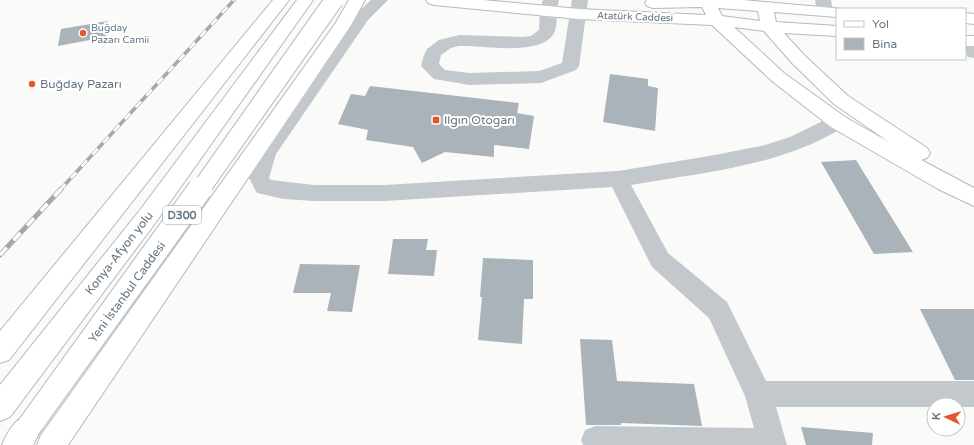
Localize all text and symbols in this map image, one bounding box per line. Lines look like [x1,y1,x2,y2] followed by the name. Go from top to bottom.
[836,8,966,60] legend
[597,10,673,24] street label: Atatürk Caddesi
[872,17,889,31] text: Yol
[91,22,149,46] place label: Buğday Pazarı Camii
[78,28,88,38] marker: Buğday Pazarı Camii
[872,37,897,51] text: Bina
[40,77,122,91] place label: Buğday Pazarı
[27,79,37,89] marker: Buğday Pazarı
[444,113,515,127] place label: Ilgın Otogarı
[431,115,441,125] marker: Ilgın Otogarı
[163,206,201,224] road number: D300
[82,209,156,297] street label: Konya-Afyon yolu
[86,239,168,345] street label: Yeni İstanbul Caddesi
[926,397,966,437] north arrow
[930,412,943,420] text: K

